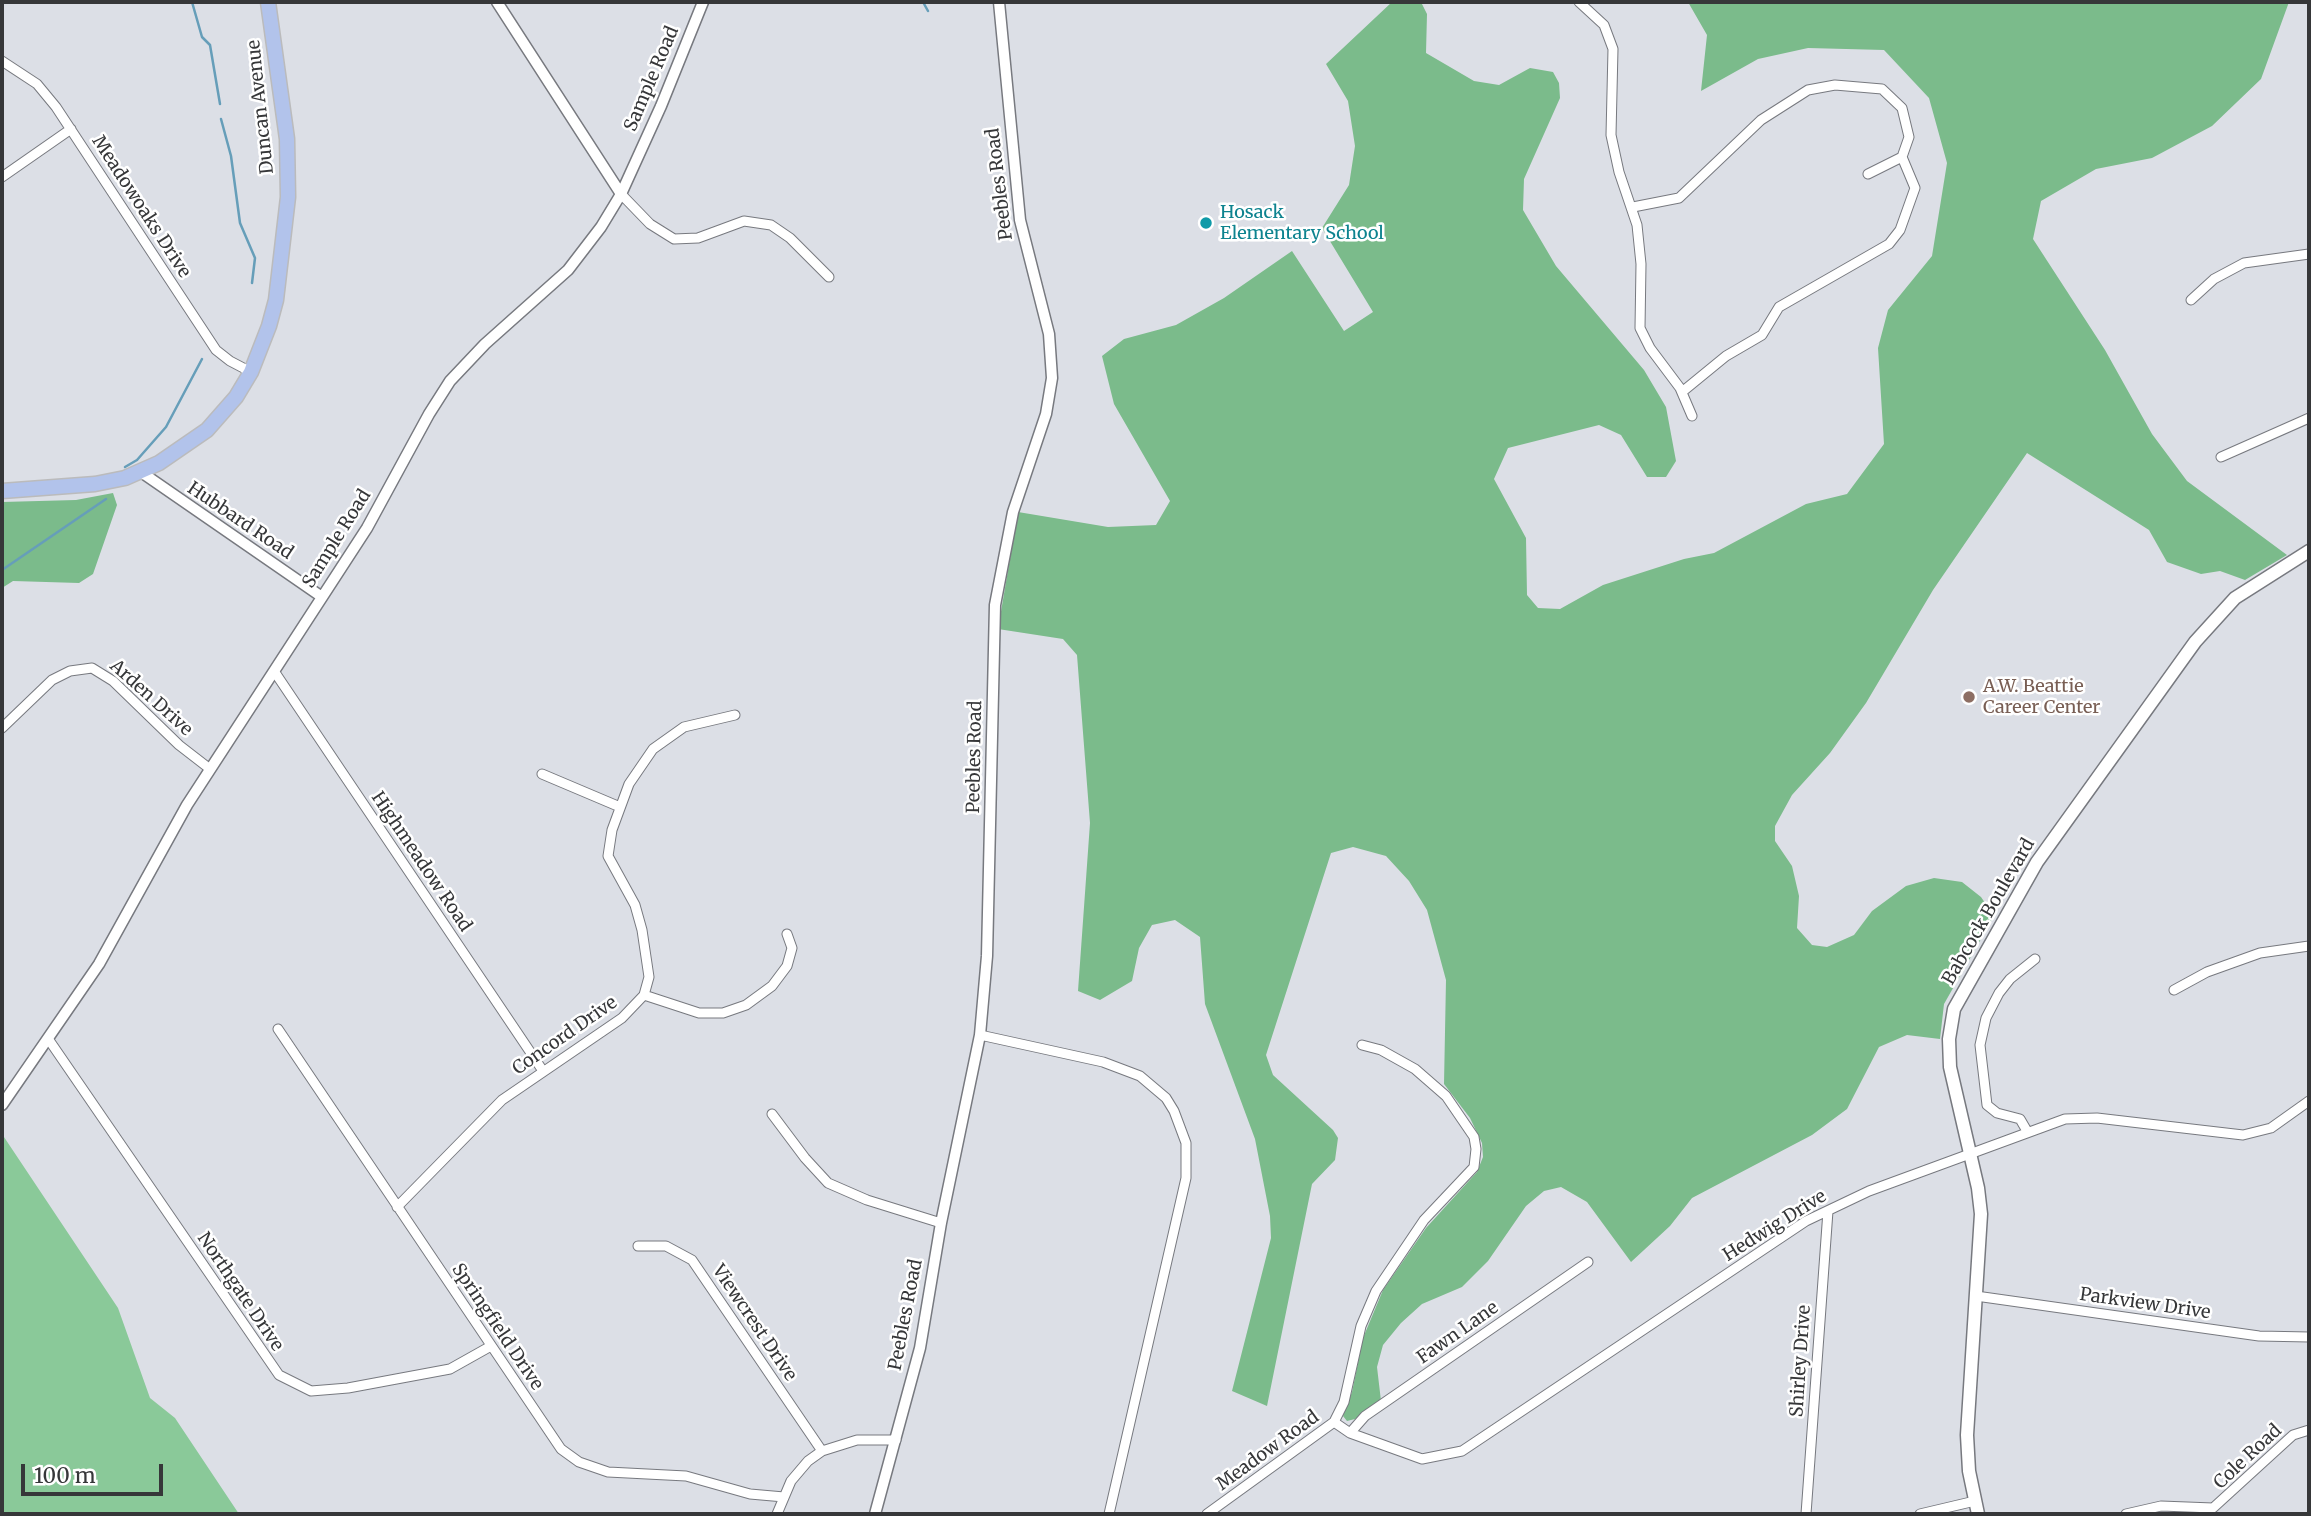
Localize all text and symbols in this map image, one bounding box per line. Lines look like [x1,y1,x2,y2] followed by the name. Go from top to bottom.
[620,23,684,135] street label: Sample Road
[243,39,279,175] street label: Duncan Avenue
[982,127,1018,241] street label: Peebles Road
[87,132,195,282] street label: Meadowoaks Drive
[1220,202,1384,244] place label: Hosack Elementary School
[1198,215,1214,231] marker: Hosack Elementary School
[183,478,297,564] street label: Hubbard Road
[298,486,376,592] street label: Sample Road
[105,655,197,741] street label: Arden Drive
[1983,676,2100,718] place label: A.W. Beattie Career Center
[1961,689,1977,705] marker: A.W. Beattie Career Center
[963,700,987,814] street label: Peebles Road
[366,788,476,936] street label: Highmeadow Road
[1938,835,2040,989] street label: Babcock Boulevard
[509,992,621,1080] street label: Concord Drive
[1719,1186,1831,1266] street label: Hedwig Drive
[192,1229,288,1355] street label: Northgate Drive
[885,1258,927,1372] street label: Peebles Road
[447,1260,547,1394] street label: Springfield Drive
[707,1261,801,1385] street label: Viewcrest Drive
[2078,1284,2212,1324] street label: Parkview Drive
[1413,1297,1503,1369] street label: Fawn Lane
[1786,1304,1816,1418] street label: Shirley Drive
[1213,1407,1323,1495] street label: Meadow Road
[2210,1420,2286,1494] street label: Cole Road
[24,1450,166,1494] scale bar
[34,1462,96,1489] text: 100 m

